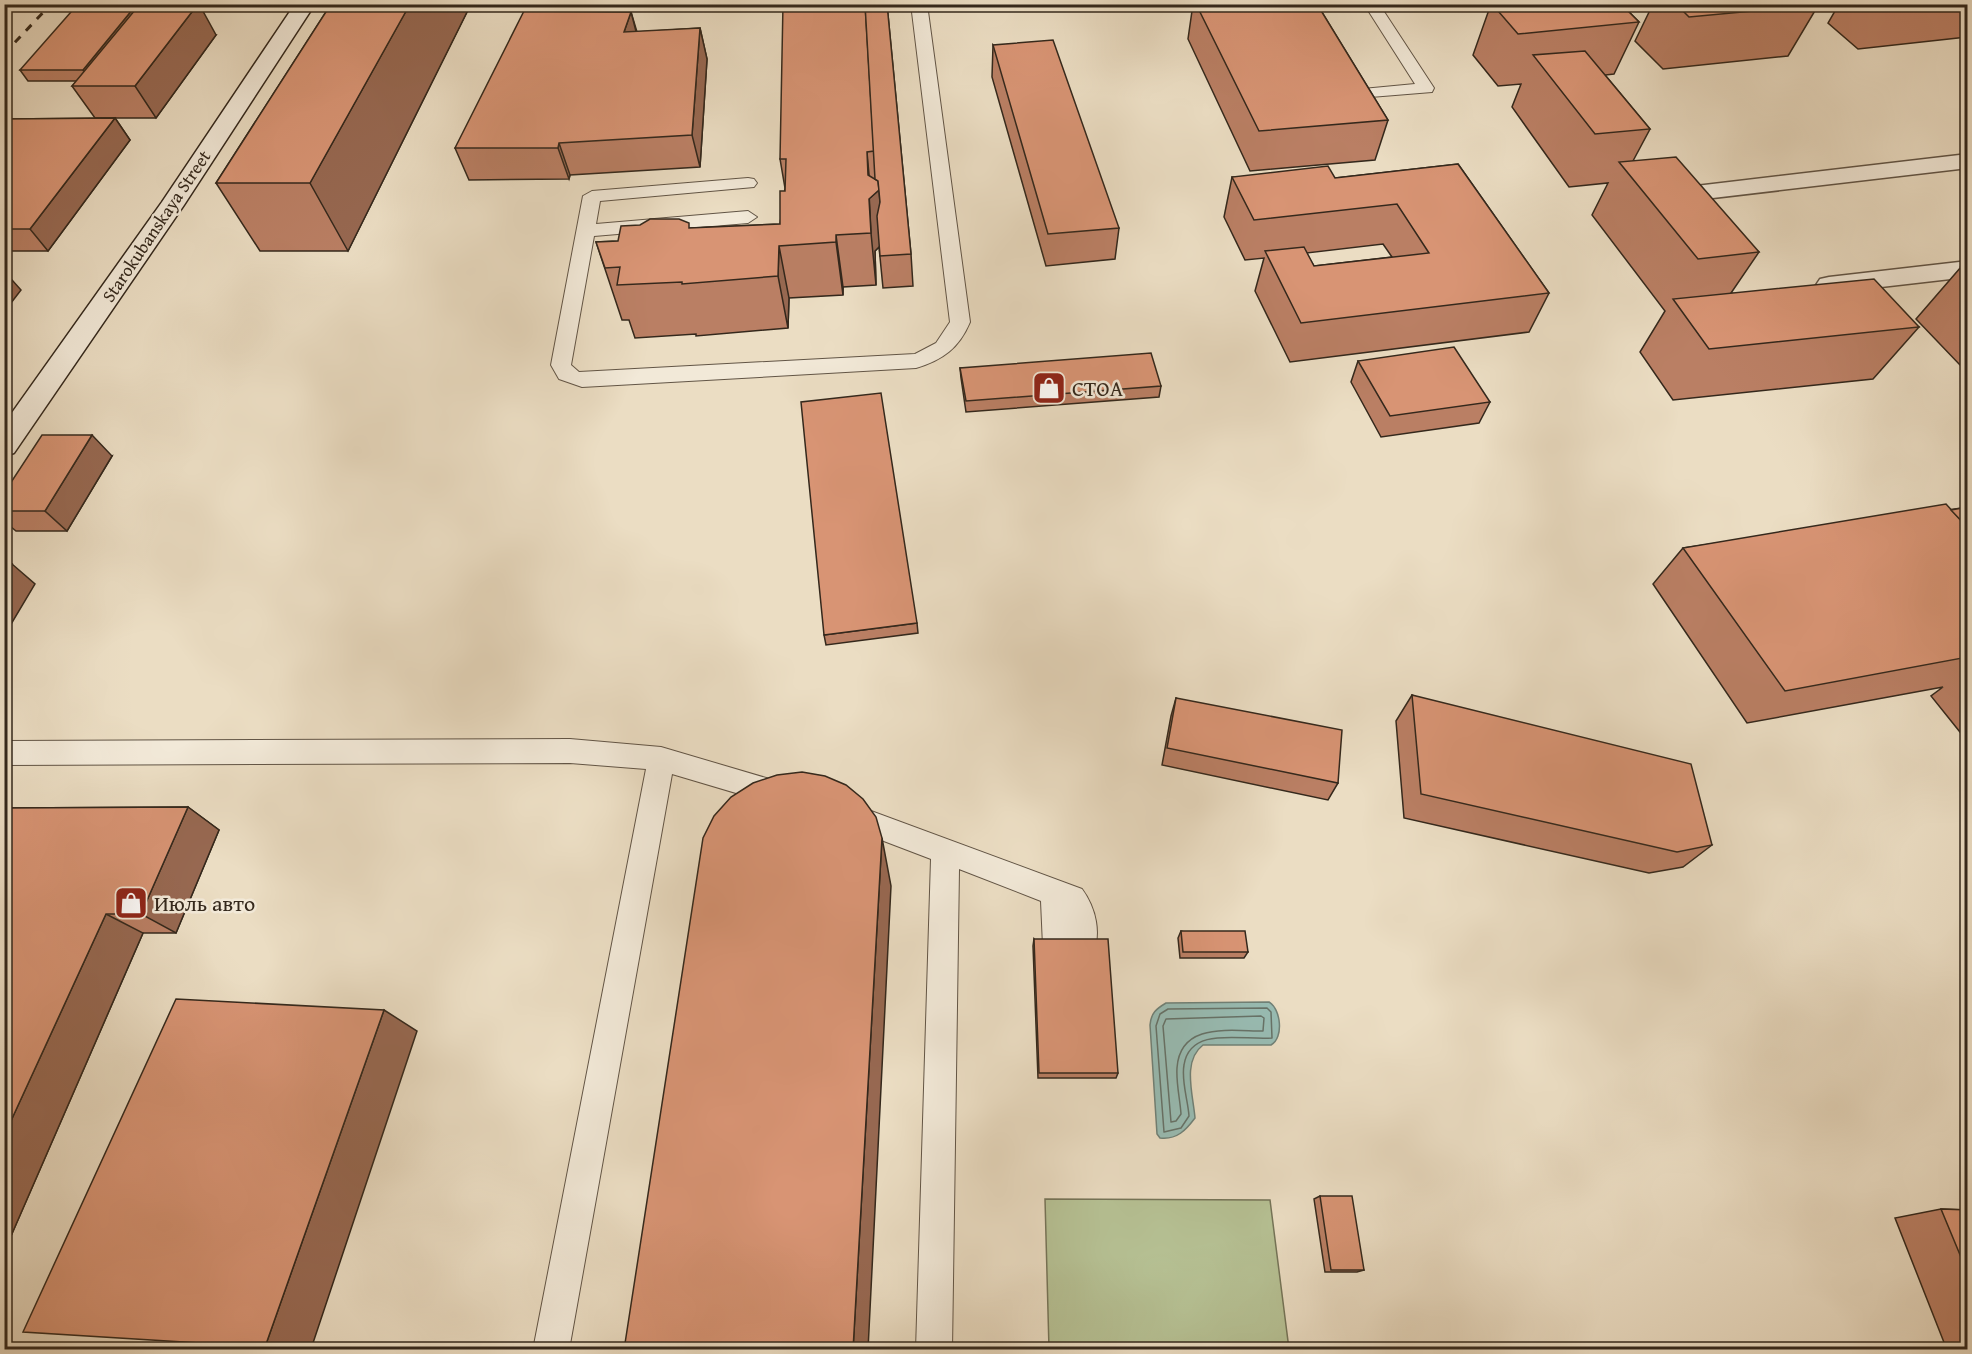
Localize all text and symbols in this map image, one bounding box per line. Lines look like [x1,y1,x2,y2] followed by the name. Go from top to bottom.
[95,144,217,307] street label: Starokubanskaya Street
[1031,370,1067,406] shop icon: СТОА
[1072,372,1124,404] place label: СТОА
[113,885,149,921] shop icon: Июль авто
[154,887,255,919] place label: Июль авто

